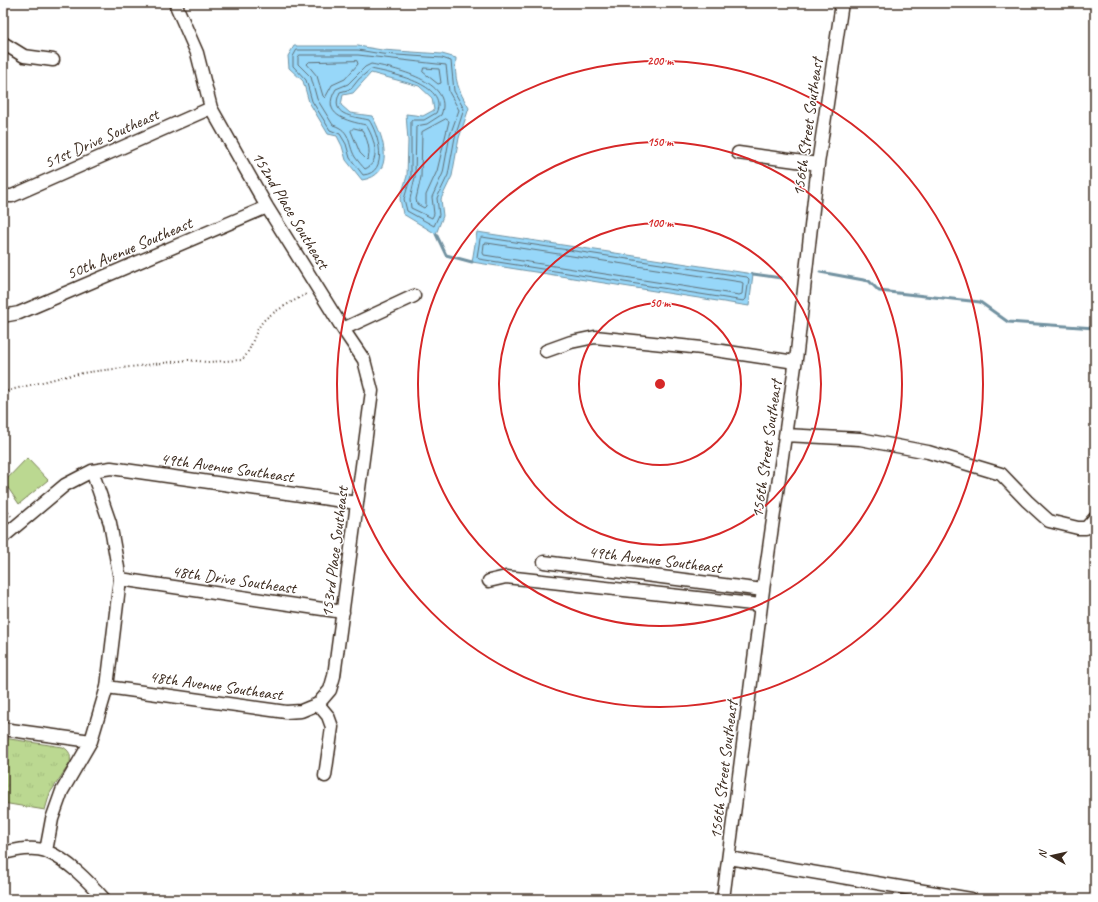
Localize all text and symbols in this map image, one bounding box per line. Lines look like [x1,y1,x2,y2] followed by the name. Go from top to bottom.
[647,53,674,69] text: 200 m
[787,54,828,197] street label: 156th Street Southeast
[41,103,164,173] street label: 51st Drive Southeast
[647,134,674,150] text: 150 m
[247,148,335,275] street label: 152nd Place Southeast
[63,212,197,284] street label: 50th Avenue Southeast
[647,215,674,231] text: 100 m
[650,295,671,311] text: 50 m
[746,376,787,519] street label: 156th Street Southeast
[653,377,667,391] centre of rings
[159,448,297,488] street label: 49th Avenue Southeast
[316,483,353,619] street label: 153rd Place Southeast
[587,541,725,578] street label: 49th Avenue Southeast
[171,560,300,599] street label: 48th Drive Southeast
[148,666,286,706] street label: 48th Avenue Southeast
[705,697,743,840] street label: 156th Street Southeast
[1032,836,1072,876] north arrow
[1035,848,1050,859] text: N

